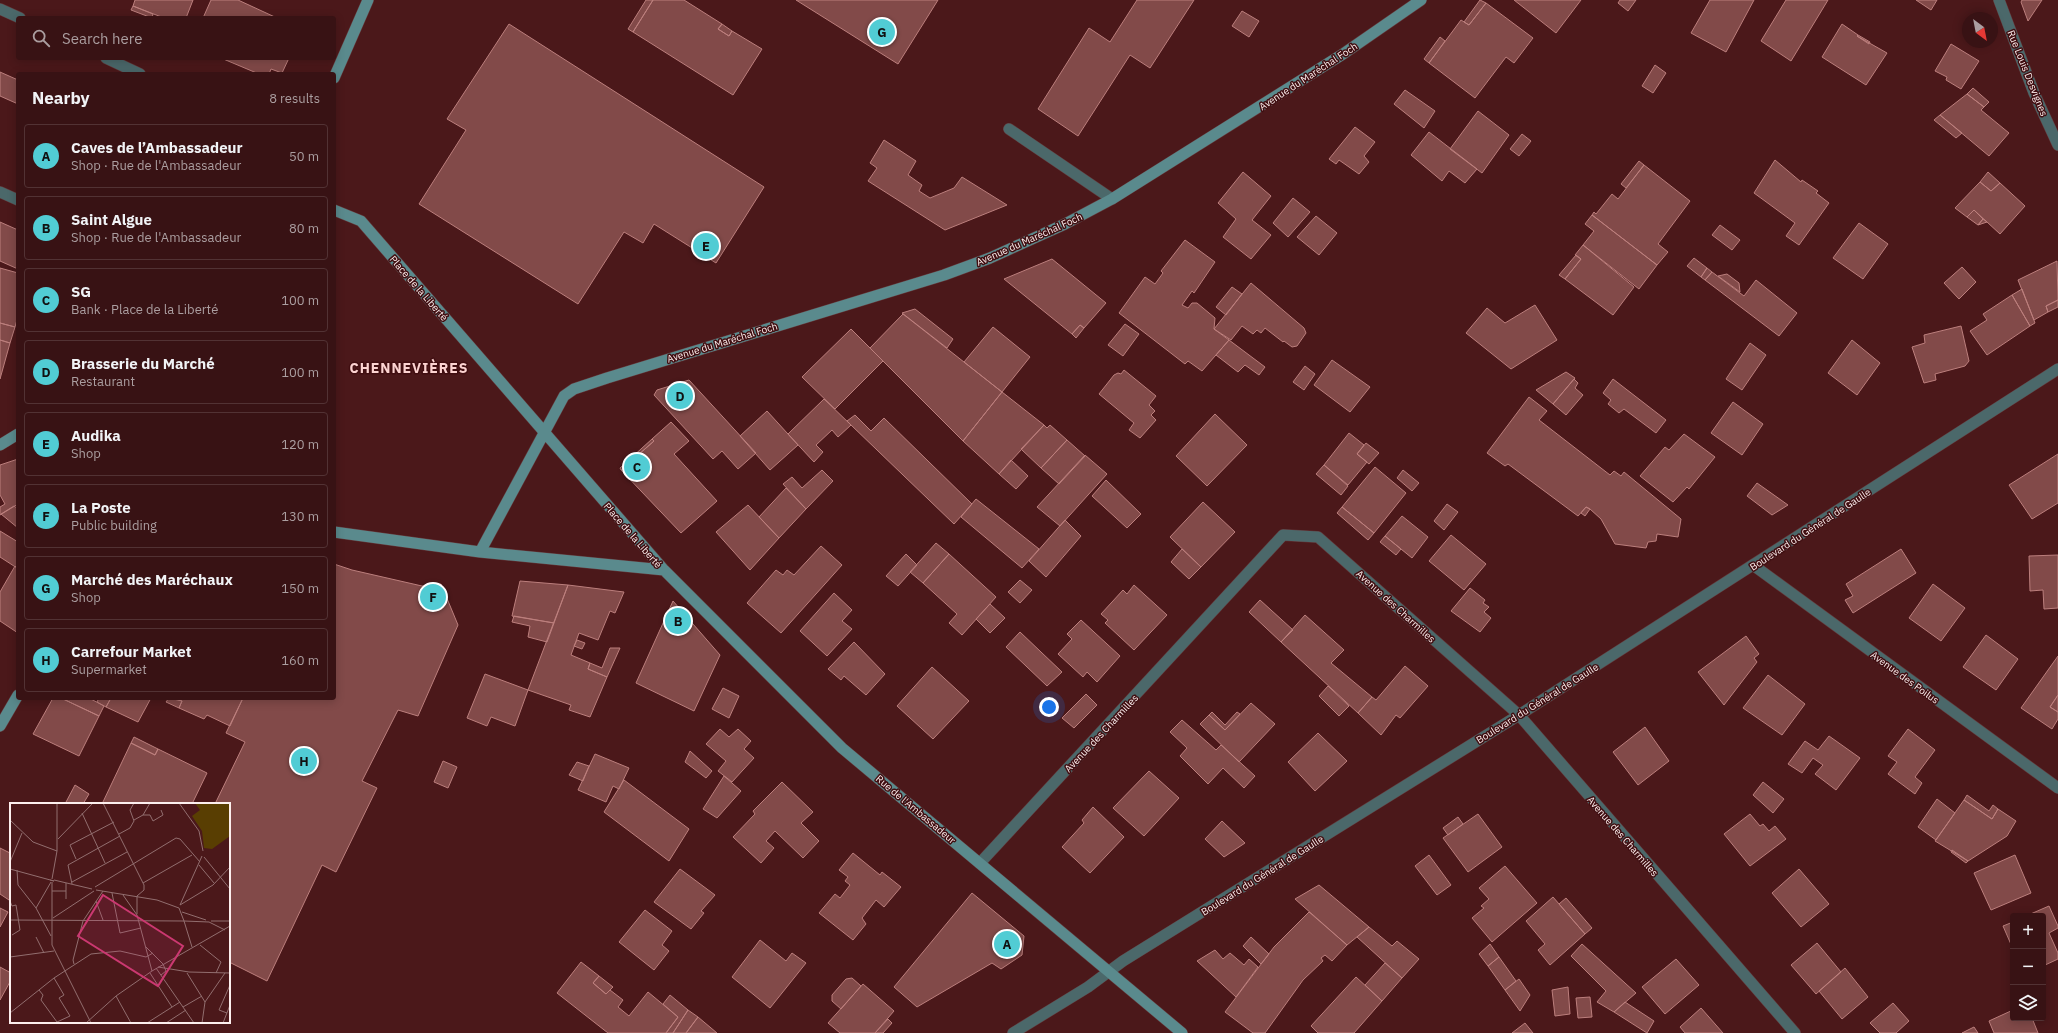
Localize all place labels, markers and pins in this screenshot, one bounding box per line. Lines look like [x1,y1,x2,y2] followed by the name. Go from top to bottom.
[869,17,895,47] pin: G
[693,231,719,261] pin: E
[667,381,693,411] pin: D
[624,452,650,482] pin: C
[420,582,446,612] pin: F
[665,606,691,636] pin: B
[291,746,317,776] pin: H
[994,929,1020,959] pin: A

